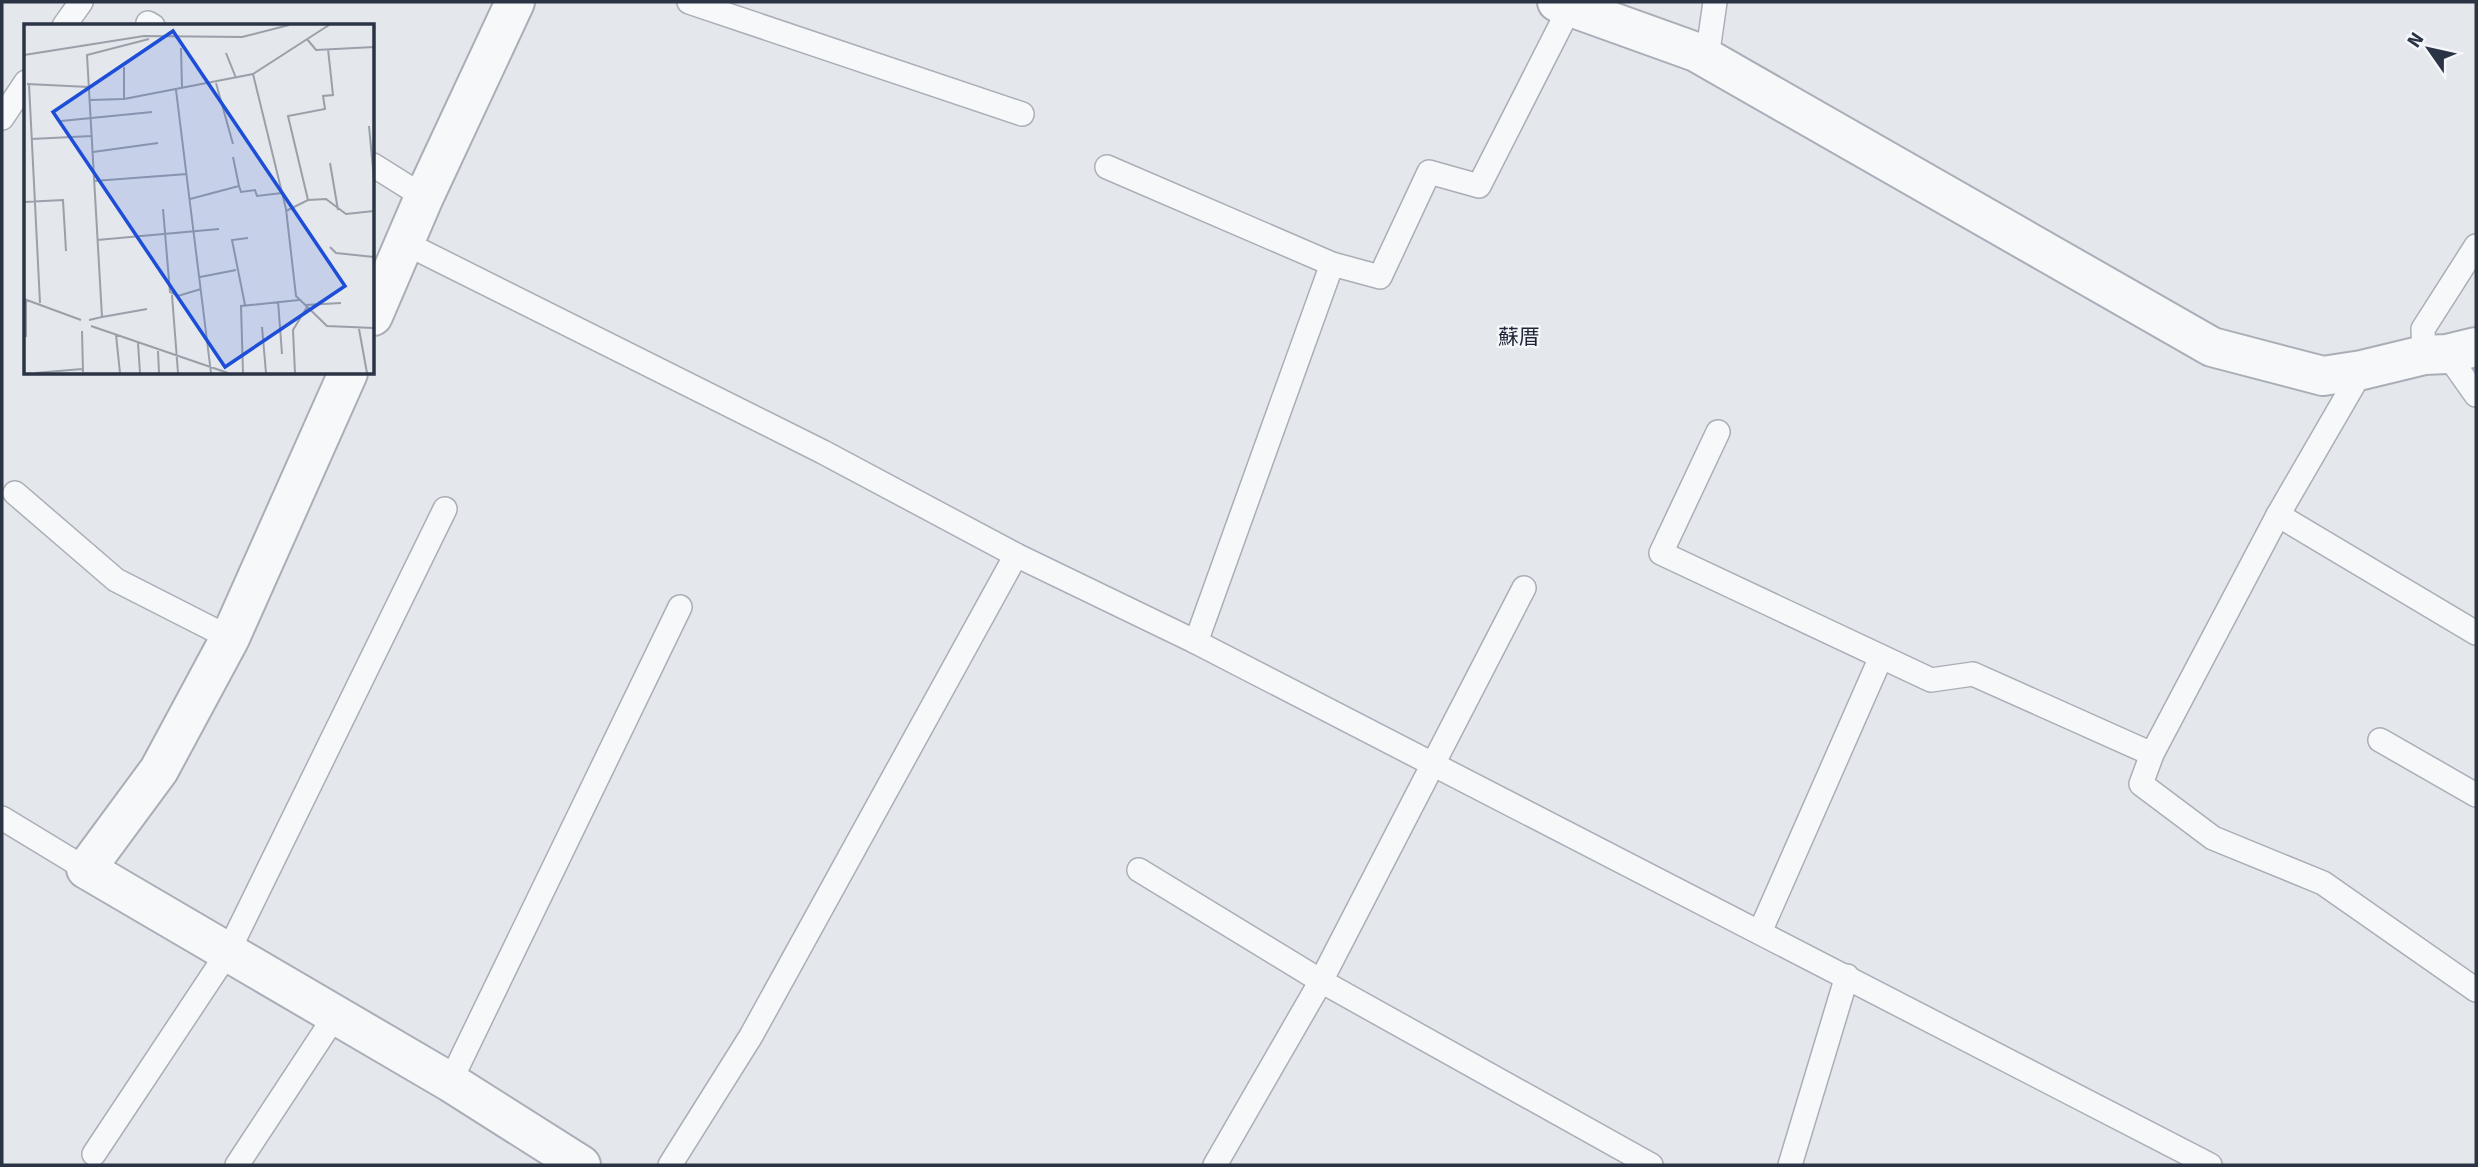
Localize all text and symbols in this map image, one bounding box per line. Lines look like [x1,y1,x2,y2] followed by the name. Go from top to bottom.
[2394,14,2464,84] north arrow
[24,24,374,374] inset map
[2402,28,2429,52] text: N
[1498,324,1540,350] district label: 蘇厝

